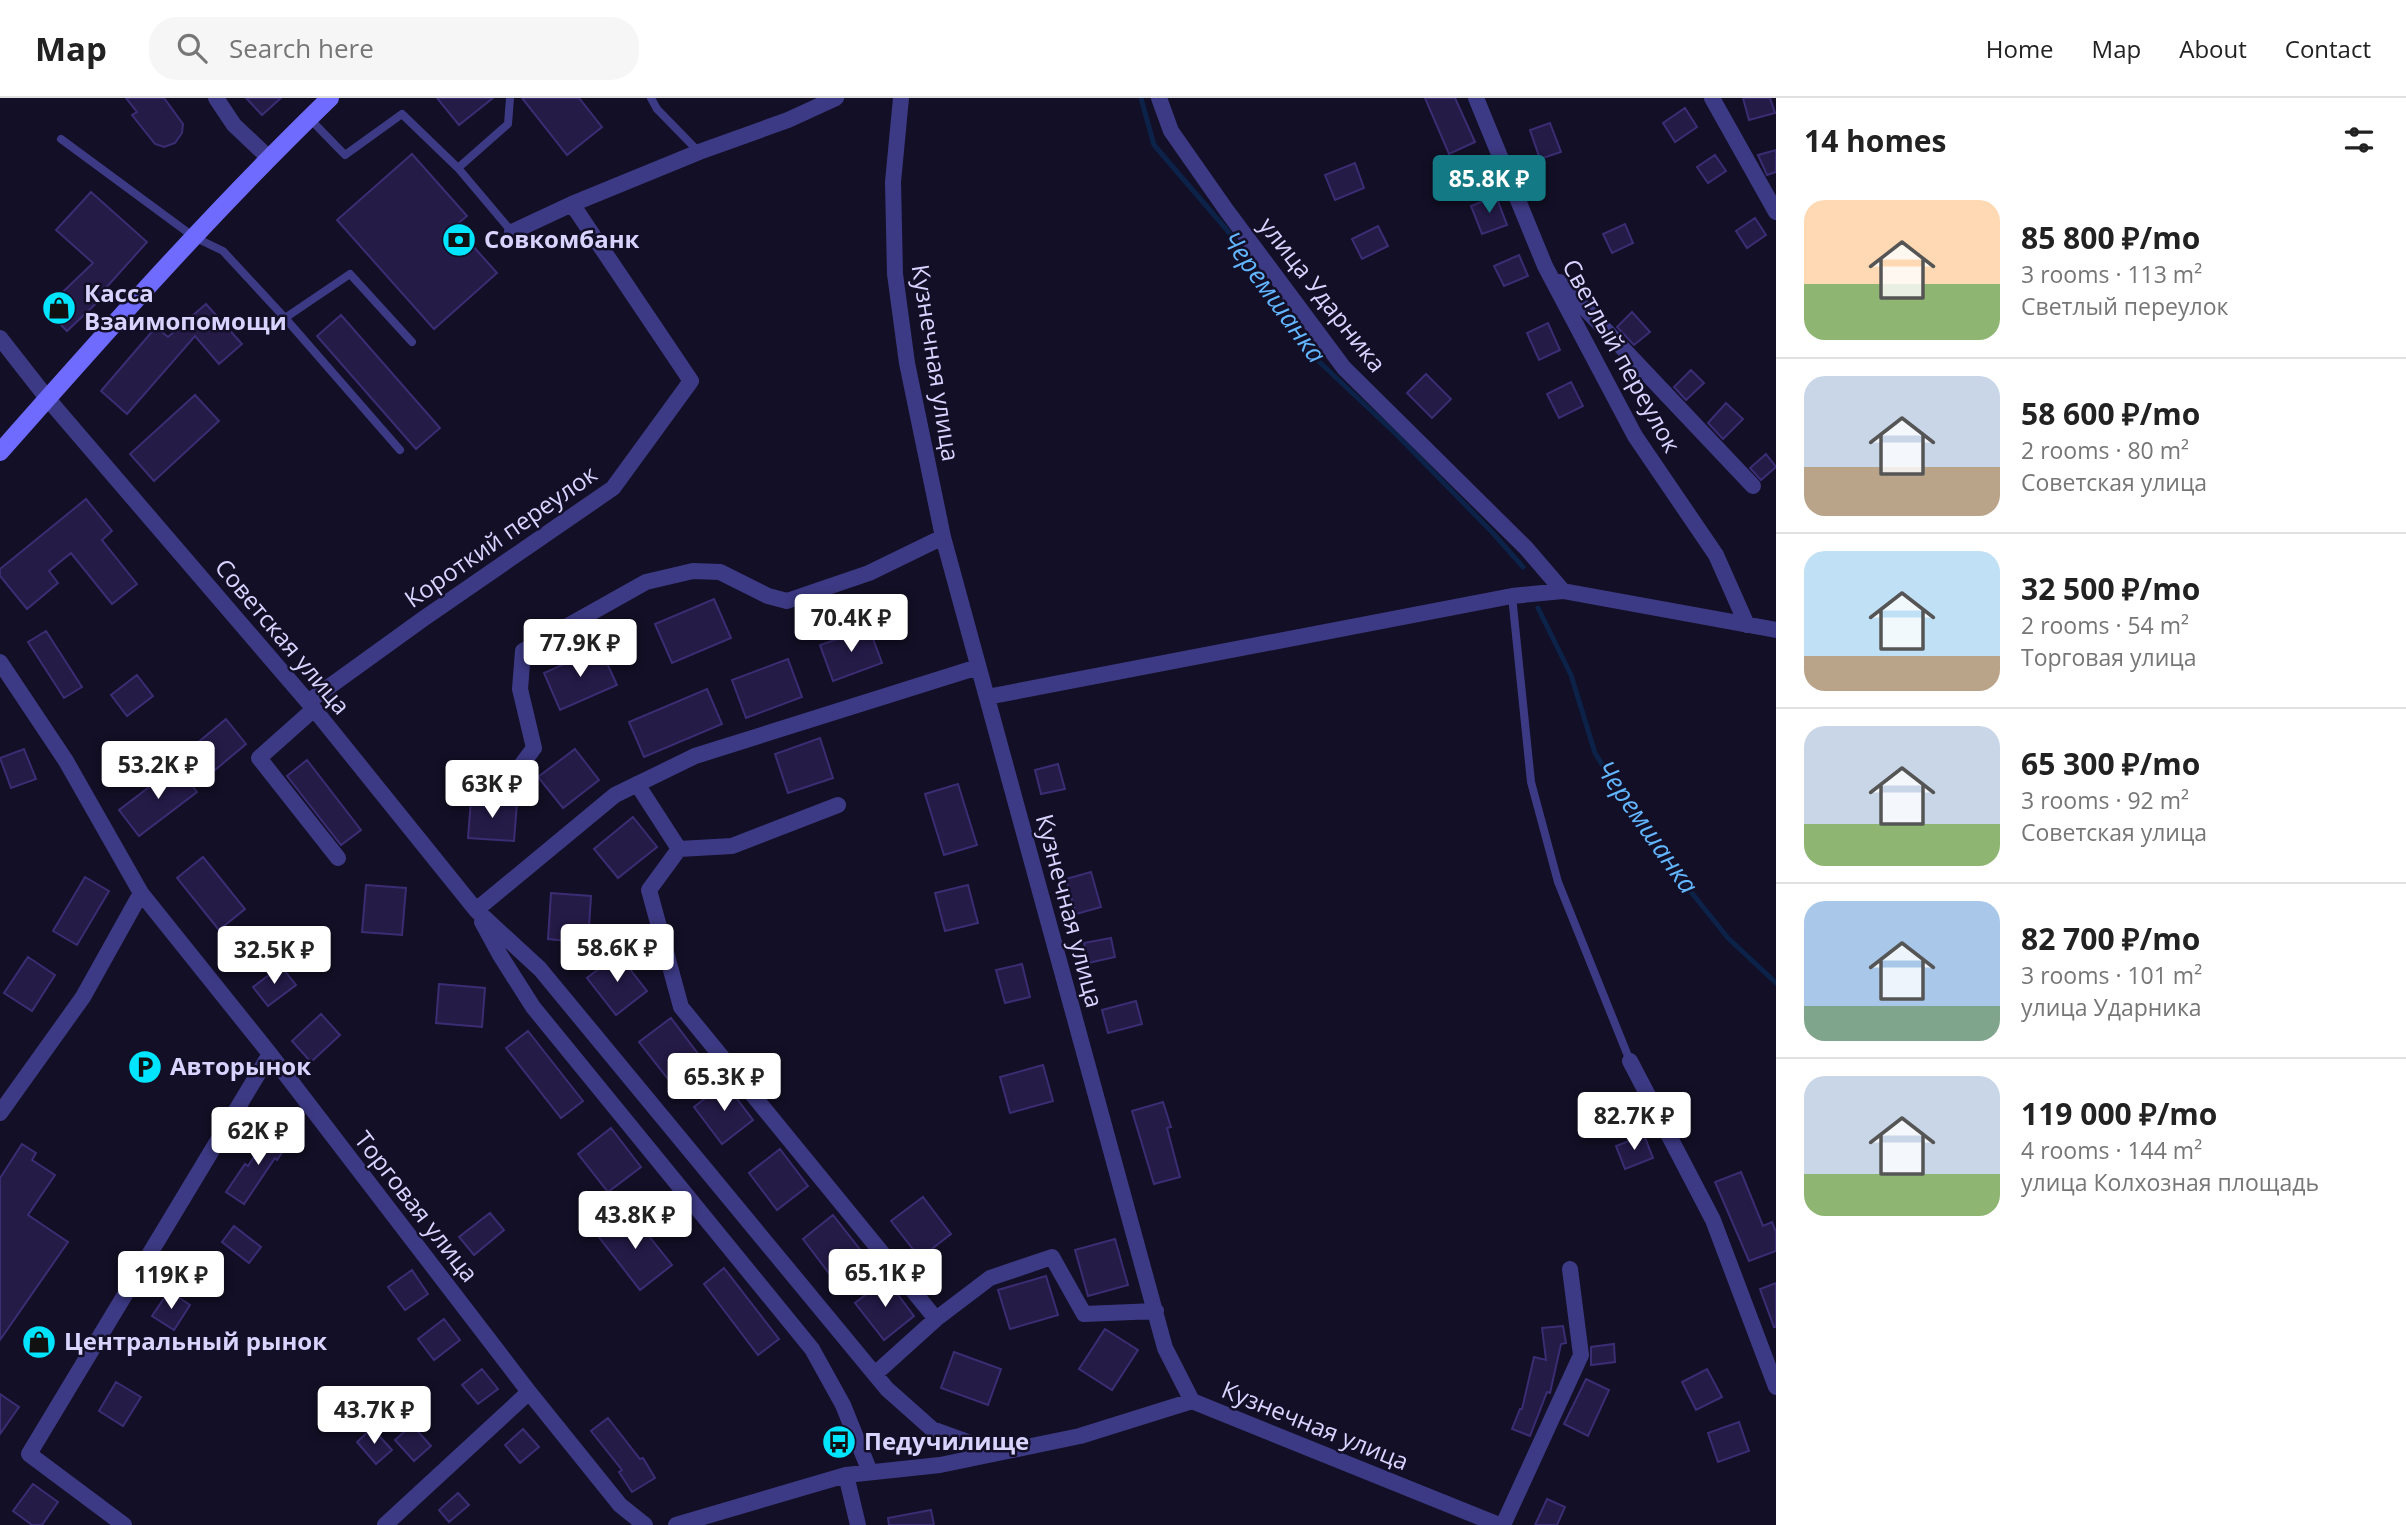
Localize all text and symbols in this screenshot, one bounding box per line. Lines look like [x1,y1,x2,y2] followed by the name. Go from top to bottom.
[149,17,639,80] search box
[35,26,107,71] text: Map
[173,29,211,67] icon: search
[229,30,374,66] text: Search here
[1986,32,2054,65] text: Home
[2092,32,2141,65] text: Map
[2179,32,2247,65] text: About
[2285,32,2371,65] text: Contact
[1804,120,1947,161] text: 14 homes
[2340,121,2378,159] icon: filters
[1424,156,1554,215] pin: 85.8K ₽
[1449,162,1529,194] text: 85.8K ₽
[1252,210,1394,378] street label: улица Ударника
[2021,217,2200,258] text: 85 800 ₽/mo
[440,221,478,259] bank icon: Совкомбанк
[484,222,640,255] place label: Совкомбанк
[1215,223,1335,370] water label: Черемшанка
[1860,228,1944,312] icon: home
[1555,253,1690,458] street label: Светлый переулок
[2021,258,2202,290] text: 3 rooms · 113 m²
[905,262,968,464] street label: Кузнечная улица
[84,276,287,337] place label: Касса Взаимопомощи
[40,289,78,327] shop icon: Касса Взаимопомощи
[2021,290,2228,322] text: Светлый переулок
[2021,393,2200,434] text: 58 600 ₽/mo
[1860,404,1944,488] icon: home
[2021,434,2189,466] text: 2 rooms · 80 m²
[397,457,603,615] street label: Короткий переулок
[2021,466,2207,498] text: Советская улица
[208,551,358,721] street label: Советская улица
[2021,568,2200,609] text: 32 500 ₽/mo
[1860,579,1944,663] icon: home
[786,594,916,654] pin: 70.4K ₽
[811,601,891,633] text: 70.4K ₽
[2021,609,2189,641] text: 2 rooms · 54 m²
[515,620,645,679] pin: 77.9K ₽
[540,626,620,658] text: 77.9K ₽
[2021,641,2197,673] text: Торговая улица
[93,742,223,801] pin: 53.2K ₽
[2021,743,2200,784] text: 65 300 ₽/mo
[118,748,198,780] text: 53.2K ₽
[1588,752,1707,901] water label: Черемшанка
[1860,754,1944,838] icon: home
[443,760,541,820] pin: 63K ₽
[462,767,522,799] text: 63K ₽
[2021,784,2189,816] text: 3 rooms · 92 m²
[1029,810,1112,1011] street label: Кузнечная улица
[2021,816,2207,848] text: Советская улица
[2021,918,2200,959] text: 82 700 ₽/mo
[552,924,682,984] pin: 58.6K ₽
[209,926,339,986] pin: 32.5K ₽
[1860,929,1944,1013] icon: home
[577,931,657,963] text: 58.6K ₽
[234,933,314,965] text: 32.5K ₽
[2021,959,2202,991] text: 3 rooms · 101 m²
[2021,991,2202,1023] text: улица Ударника
[126,1048,164,1086] parking icon: Авторынок
[170,1049,311,1082] place label: Авторынок
[659,1054,789,1113] pin: 65.3K ₽
[684,1060,764,1092] text: 65.3K ₽
[1569,1093,1699,1152] pin: 82.7K ₽
[2021,1093,2217,1134] text: 119 000 ₽/mo
[1594,1099,1674,1131] text: 82.7K ₽
[1860,1104,1944,1188] icon: home
[209,1108,307,1167] pin: 62K ₽
[228,1114,288,1146] text: 62K ₽
[348,1124,487,1288] street label: Торговая улица
[2021,1134,2202,1166] text: 4 rooms · 144 m²
[2021,1166,2319,1198] text: улица Колхозная площадь
[570,1192,700,1251] pin: 43.8K ₽
[595,1198,675,1230] text: 43.8K ₽
[820,1250,950,1309] pin: 65.1K ₽
[114,1252,228,1311] pin: 119K ₽
[845,1256,925,1288] text: 65.1K ₽
[134,1258,208,1290] text: 119K ₽
[20,1323,58,1361] shop icon: Центральный рынок
[64,1324,327,1357] place label: Центральный рынок
[1217,1372,1414,1477] street label: Кузнечная улица
[309,1386,439,1446] pin: 43.7K ₽
[334,1393,414,1425] text: 43.7K ₽
[820,1423,858,1461] bus stop icon: Педучилище
[864,1424,1029,1457] place label: Педучилище

